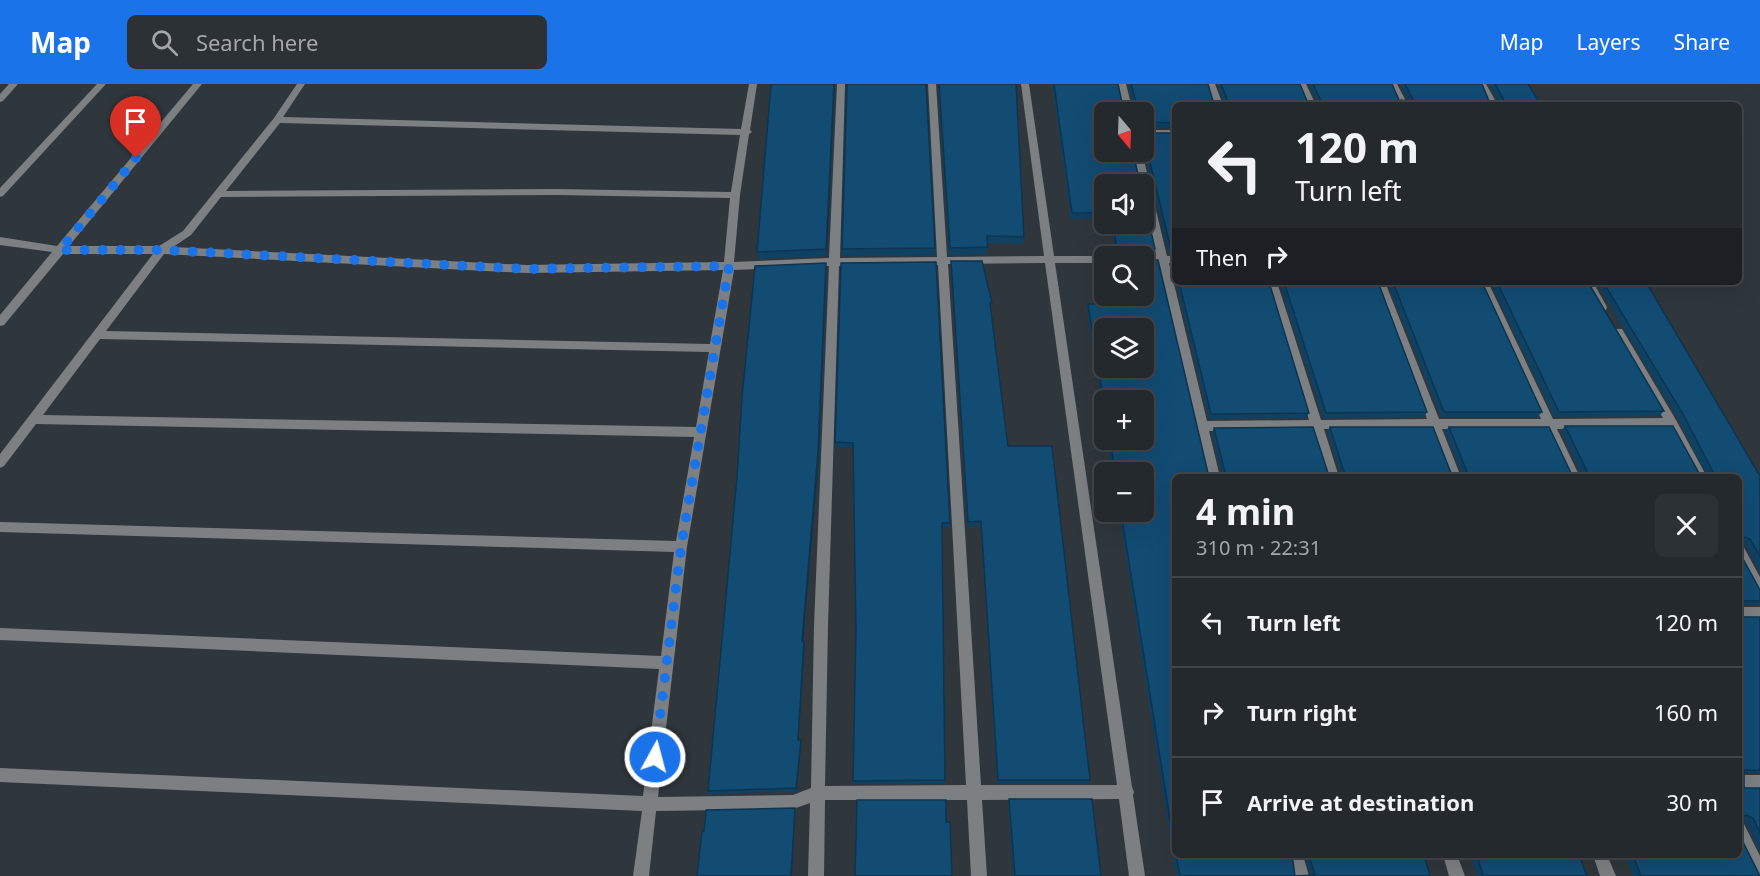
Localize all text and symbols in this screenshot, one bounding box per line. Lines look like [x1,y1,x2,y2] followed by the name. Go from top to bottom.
[127,15,547,69] search box
[30,23,91,61] text: Map
[148,26,181,59] icon: search
[196,27,318,57] text: Search here
[1500,28,1544,56] text: Map
[1577,28,1641,56] text: Layers
[1674,28,1730,56] text: Share
[110,96,161,158] pin
[1094,102,1154,162] north arrow
[1094,102,1154,522] map controls
[119,105,152,138] icon: arrive
[1295,118,1419,175] text: 120 m
[1196,126,1274,204] icon: left
[1295,172,1401,209] text: Turn left
[1094,174,1154,234] button: sound
[1260,240,1293,273] icon: right
[1196,242,1248,272] text: Then
[1094,246,1154,306] button: search
[1094,318,1154,378] button: layers
[1094,390,1154,450] button: +
[1094,462,1154,522] button: −
[1196,487,1295,536] text: 4 min
[1655,494,1718,557] button: close
[1196,534,1321,561] text: 310 m · 22:31
[1196,606,1229,639] icon: left
[1247,607,1341,637] text: Turn left
[1654,607,1718,637] text: 120 m
[1196,696,1229,729] icon: right
[1247,697,1357,727] text: Turn right
[1654,697,1718,727] text: 160 m
[623,725,687,789] position arrow
[1196,786,1229,819] icon: arrive
[1247,787,1474,817] text: Arrive at destination
[1667,787,1718,817] text: 30 m

